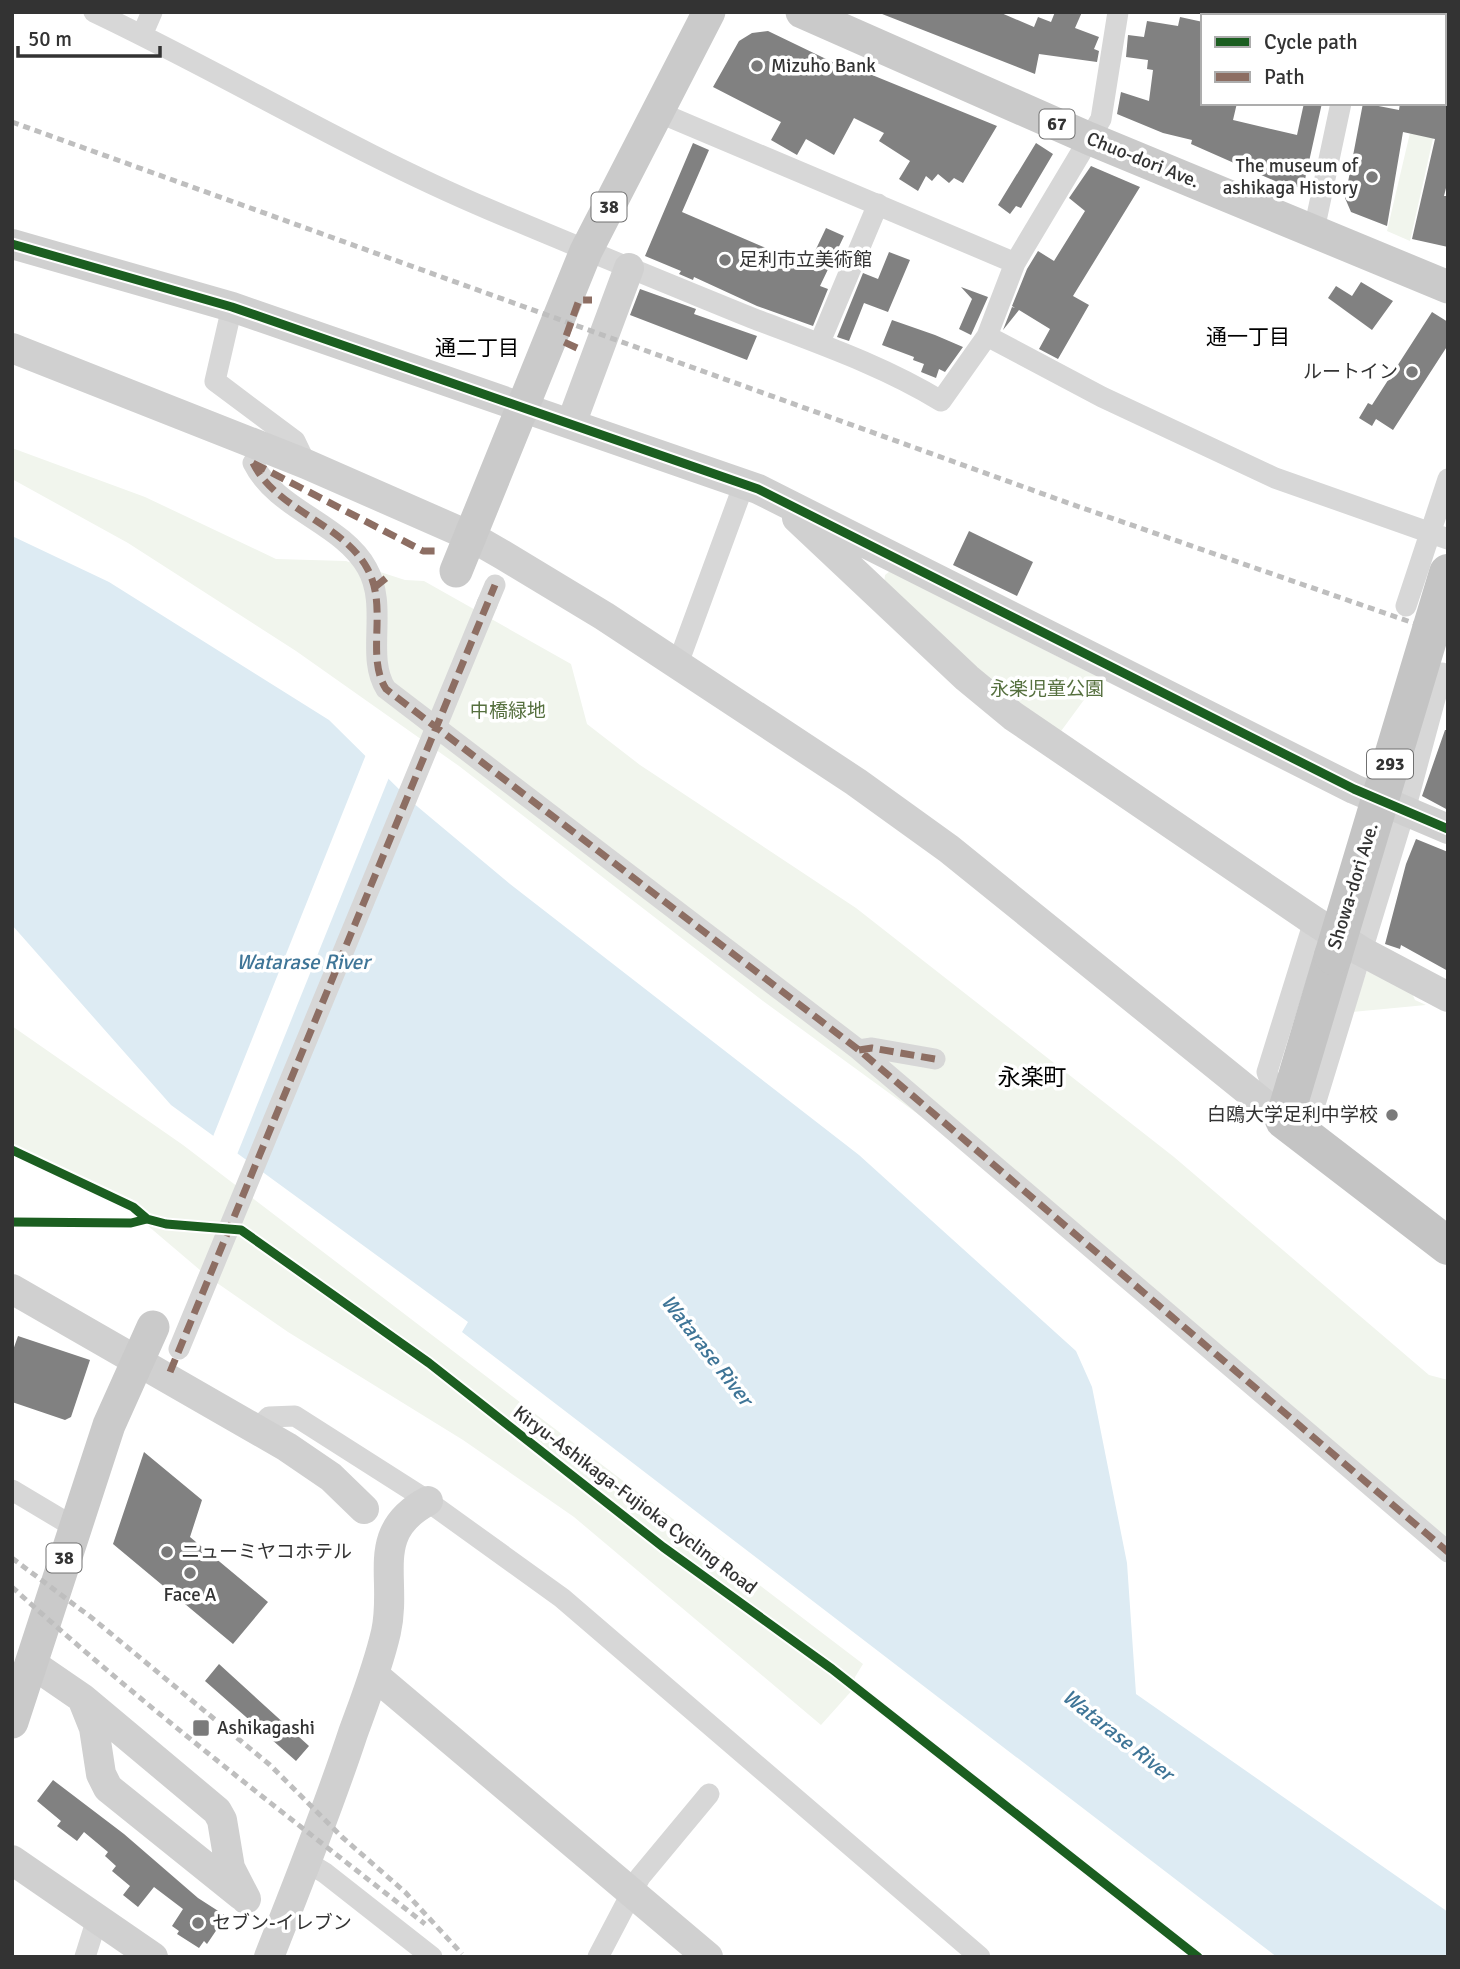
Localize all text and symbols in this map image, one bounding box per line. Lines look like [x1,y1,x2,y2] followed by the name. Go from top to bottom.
[18,14,159,58] scale bar
[1201,14,1446,105] legend
[28,26,72,52] text: 50 m
[1264,29,1358,55] text: Cycle path
[771,54,876,78] place label: Mizuho Bank
[749,58,765,74] marker: Mizuho Bank
[1264,64,1305,90] text: Path
[1040,110,1074,139] road number: 67
[1083,126,1203,194] street label: Chuo-dori Ave.
[1223,154,1360,200] place label: The museum of ashikaga History
[1364,169,1380,185] marker: The museum of ashikaga History
[592,192,626,222] road number: 38
[739,248,872,272] place label: 足利市立美術館
[717,252,733,268] marker: 足利市立美術館
[1206,324,1290,350] district label: 通一丁目
[435,335,519,361] district label: 通二丁目
[1303,360,1398,384] place label: ルートイン
[1404,364,1420,380] marker: ルートイン
[990,677,1104,701] park label: 永楽児童公園
[470,699,546,723] park label: 中橋緑地
[1367,750,1413,778] road number: 293
[1322,820,1384,952] street label: Showa-dori Ave.
[236,949,373,975] water label: Watarase River
[998,1063,1067,1092] district label: 永楽町
[1207,1103,1378,1127] place label: 白鴎大学足利中学校
[1384,1107,1400,1123] marker: 白鴎大学足利中学校
[656,1289,760,1413] water label: Watarase River
[508,1400,762,1600] street label: Kiryu-Ashikaga-Fujioka Cycling Road
[181,1540,352,1564] place label: ニューミヤコホテル
[46,1544,82,1573] road number: 38
[159,1544,175,1560] marker: ニューミヤコホテル
[182,1565,198,1581] marker: Face A
[164,1583,217,1607] place label: Face A
[1057,1684,1181,1788] water label: Watarase River
[217,1716,315,1740] place label: Ashikagashi
[191,1718,211,1738] marker: Ashikagashi
[212,1911,352,1935] place label: セブン-イレブン
[190,1915,206,1931] marker: セブン-イレブン

